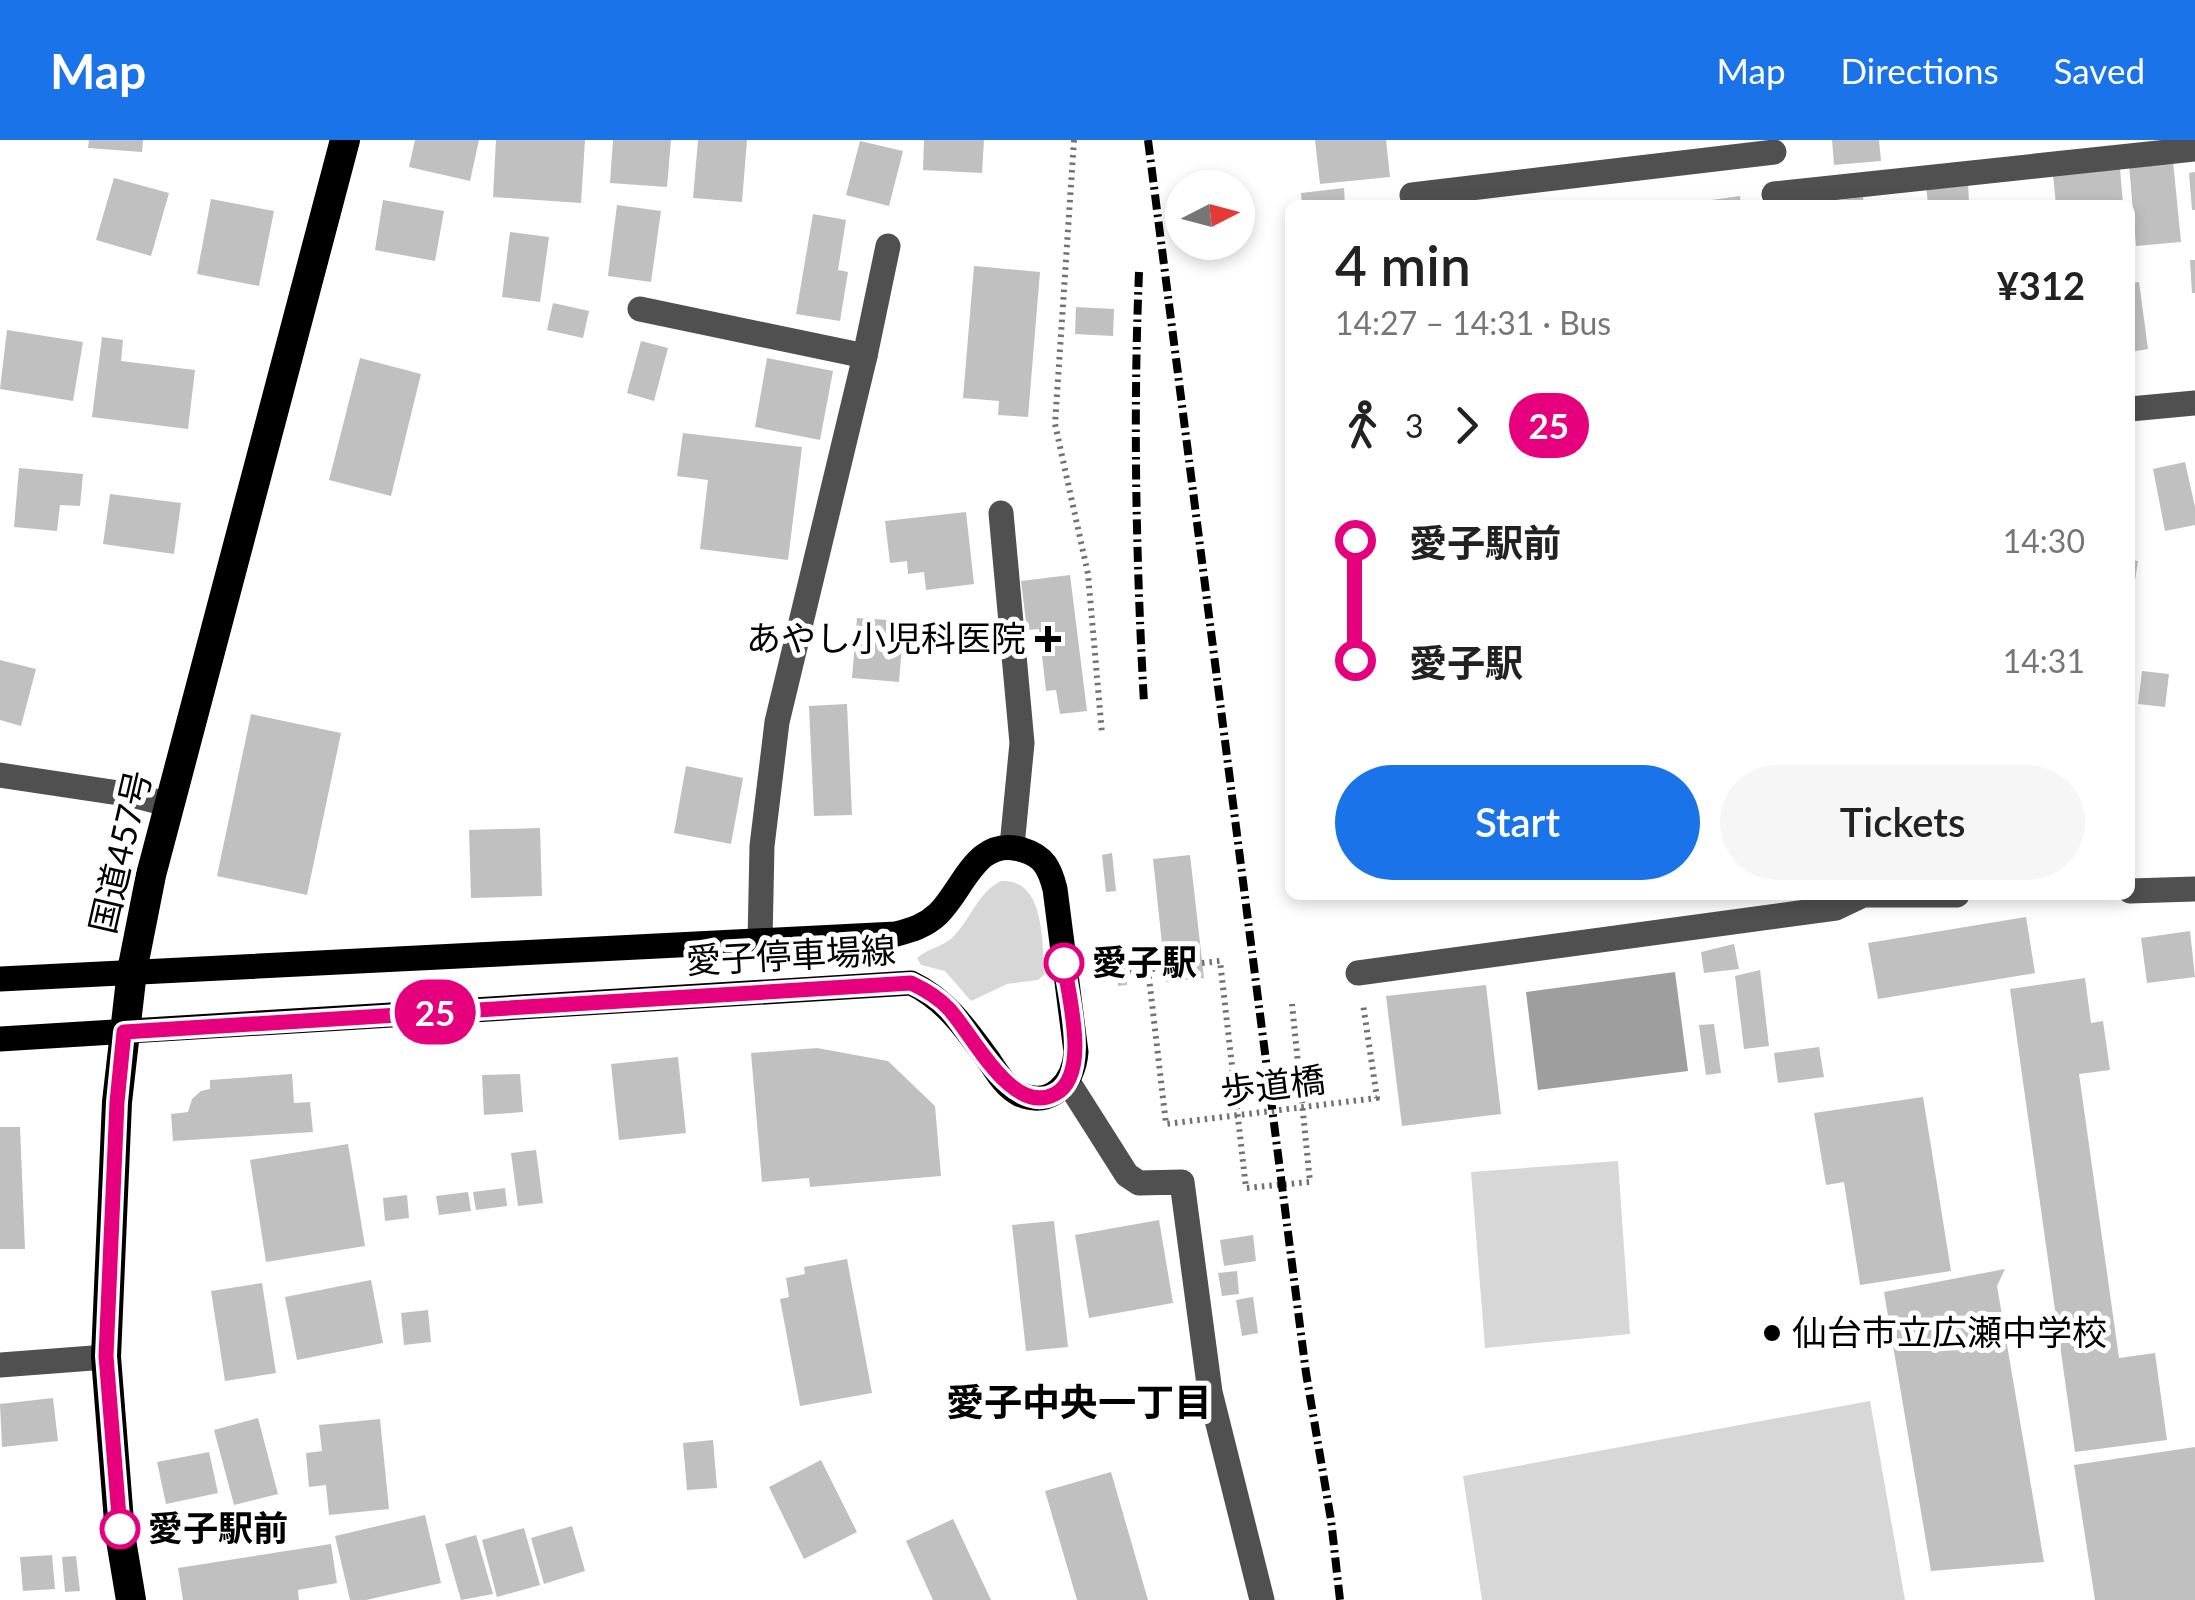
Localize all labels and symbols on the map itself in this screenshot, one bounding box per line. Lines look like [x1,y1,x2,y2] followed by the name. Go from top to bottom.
[1165,170,1255,260] north arrow
[746,616,1026,658] place label: あやし小児科医院
[1035,626,1061,652] marker: あやし小児科医院
[80,766,158,937] street label: 国道457号
[685,928,897,980] street label: 愛子停車場線
[1092,940,1197,982] place label: 愛子駅
[1045,944,1083,982] marker: 愛子駅
[390,980,480,1044] line badge: 25
[1218,1057,1327,1111] street label: 歩道橋
[1792,1310,2107,1352] place label: 仙台市立広瀬中学校
[1761,1322,1783,1344] marker: 仙台市立広瀬中学校
[946,1378,1212,1424] district label: 愛子中央一丁目
[148,1506,288,1548] place label: 愛子駅前
[101,1510,139,1548] marker: 愛子駅前

